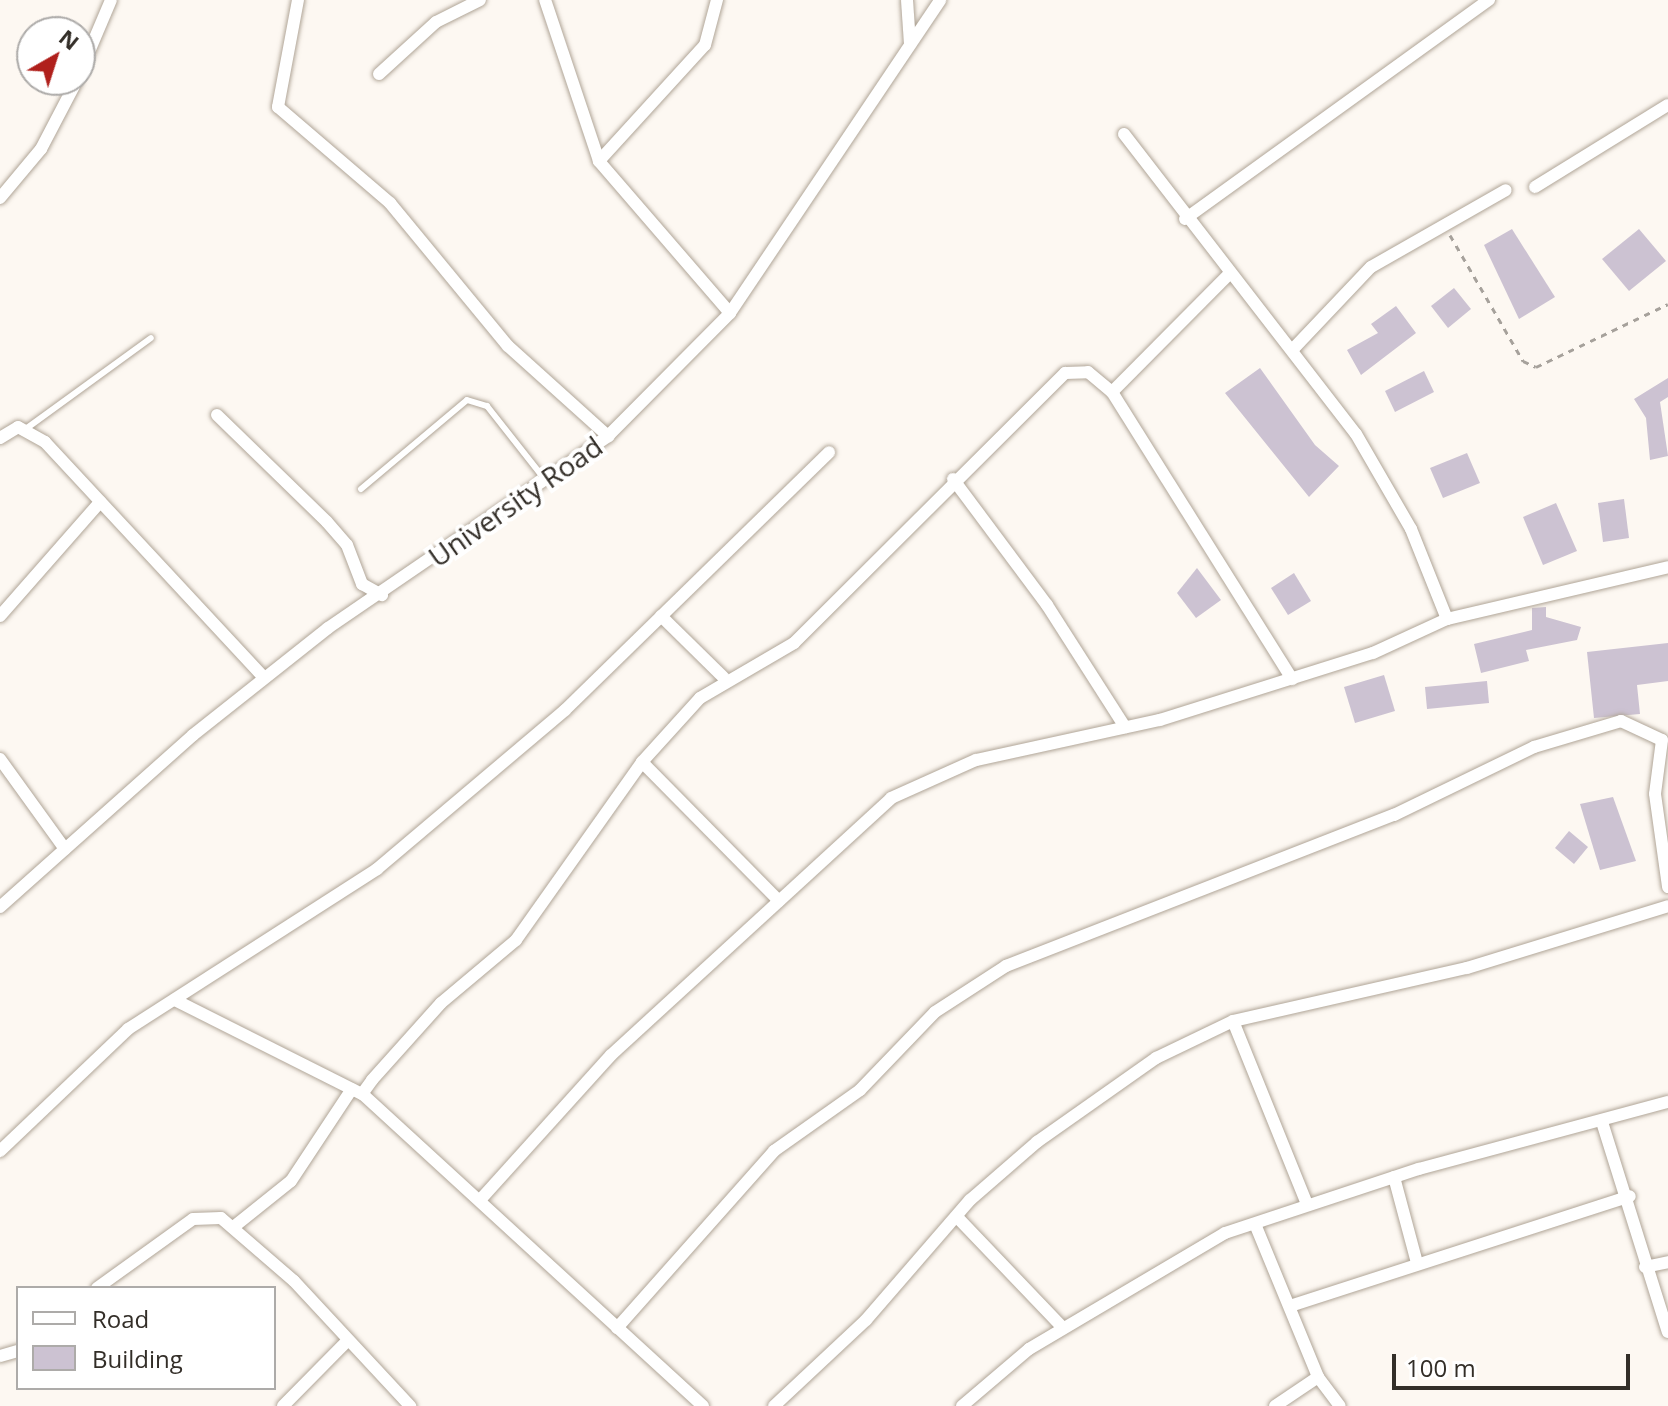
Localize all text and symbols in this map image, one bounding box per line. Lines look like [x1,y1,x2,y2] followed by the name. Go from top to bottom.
[16,16,96,96] north arrow
[53,22,86,56] text: N
[422,429,608,573] street label: University Road
[16,1286,276,1390] legend
[92,1302,149,1335] text: Road
[1396,1338,1634,1388] scale bar
[92,1342,183,1375] text: Building
[1406,1351,1476,1384] text: 100 m

